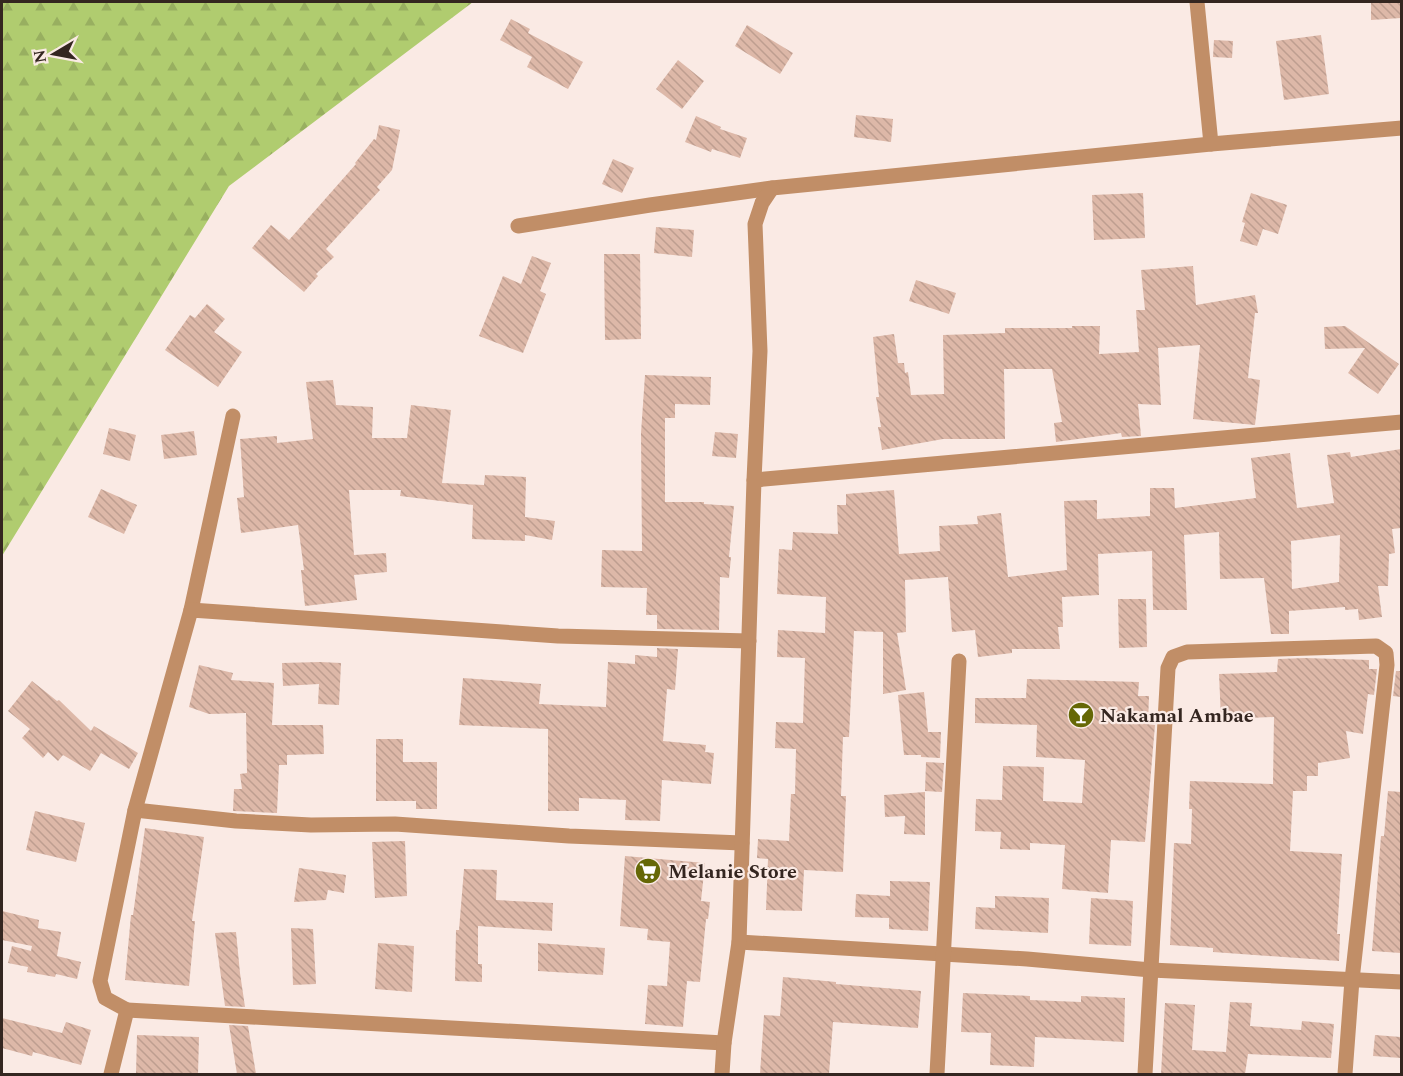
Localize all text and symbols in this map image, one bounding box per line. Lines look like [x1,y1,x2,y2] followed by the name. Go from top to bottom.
[24,24,84,84] north arrow
[27,48,53,65] text: N
[1066,700,1096,730] bar icon: Nakamal Ambae
[1100,701,1254,731] place label: Nakamal Ambae
[633,856,663,886] supermarket icon: Melanie Store
[668,857,797,887] place label: Melanie Store

